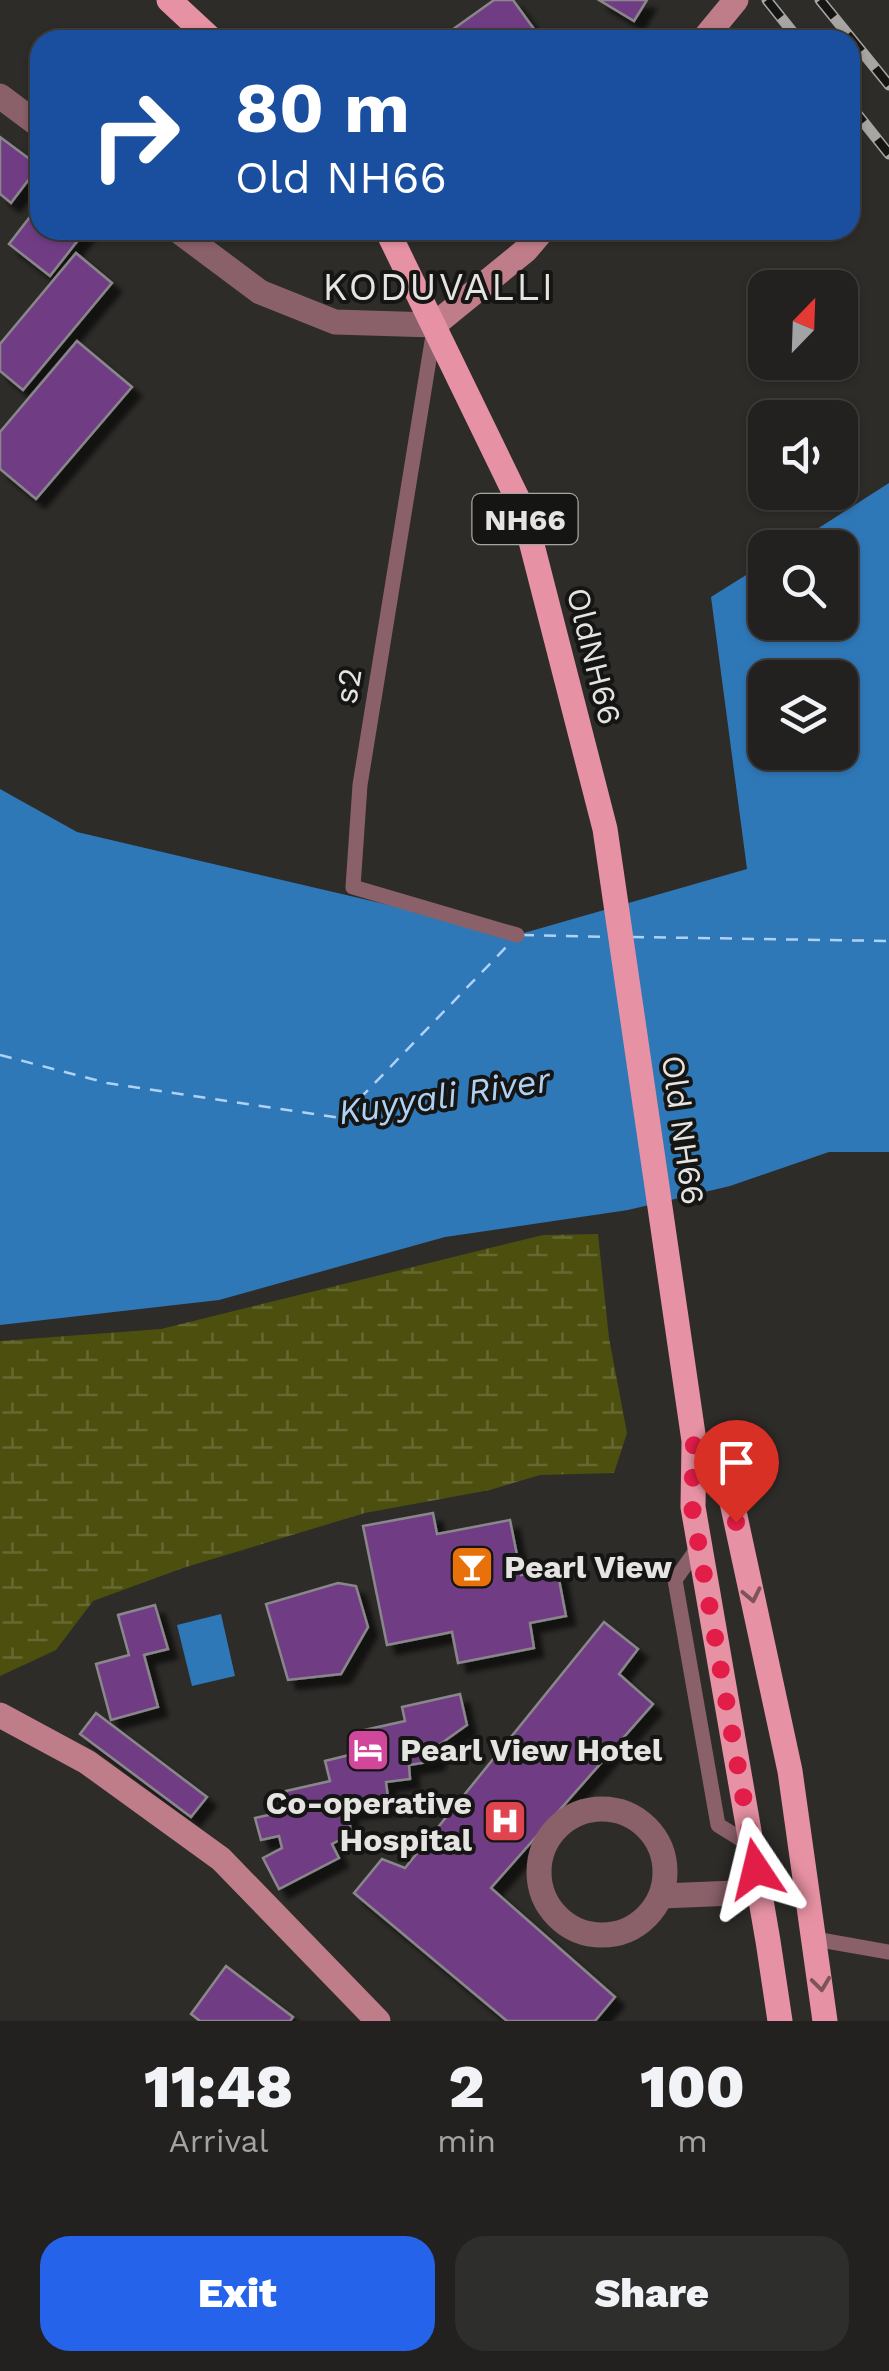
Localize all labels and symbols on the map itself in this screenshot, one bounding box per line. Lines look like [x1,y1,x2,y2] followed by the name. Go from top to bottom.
[322,265,556,309] district label: KODUVALLI
[748,270,858,380] north arrow
[472,494,578,544] road number: NH66
[559,584,629,728] street label: OldNH66
[326,665,370,707] street label: s2
[654,1053,712,1207] street label: Old NH66
[335,1058,554,1133] water label: Kuyyali River
[694,1420,779,1523] pin
[449,1544,495,1590] bar icon: Pearl View
[504,1548,672,1586] place label: Pearl View
[741,1586,762,1603] one-way arrow
[345,1727,391,1773] hotel icon: Pearl View Hotel
[400,1731,663,1769] place label: Pearl View Hotel
[265,1784,473,1859] place label: Co-operative Hospital
[482,1798,528,1844] hospital icon: Co-operative Hospital
[704,1817,808,1921] position arrow
[809,1976,830,1992] one-way arrow

